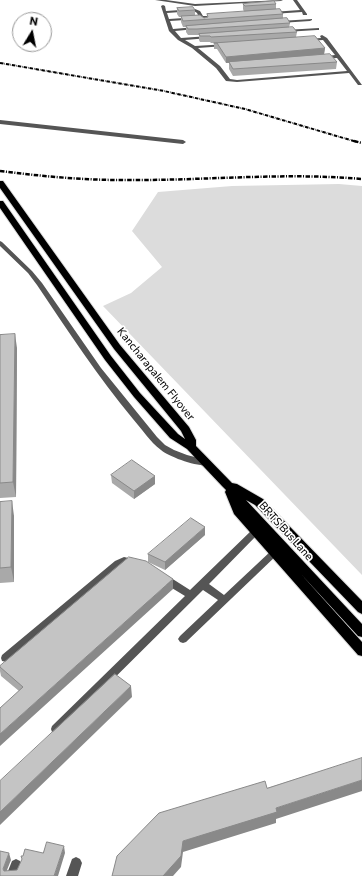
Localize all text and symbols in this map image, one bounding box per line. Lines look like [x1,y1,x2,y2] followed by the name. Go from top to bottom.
[12,12,52,52] north arrow
[29,14,39,28] text: N
[114,325,198,423] street label: Kancharapalem Flyover
[256,499,316,563] street label: BRTS Bus Lane

